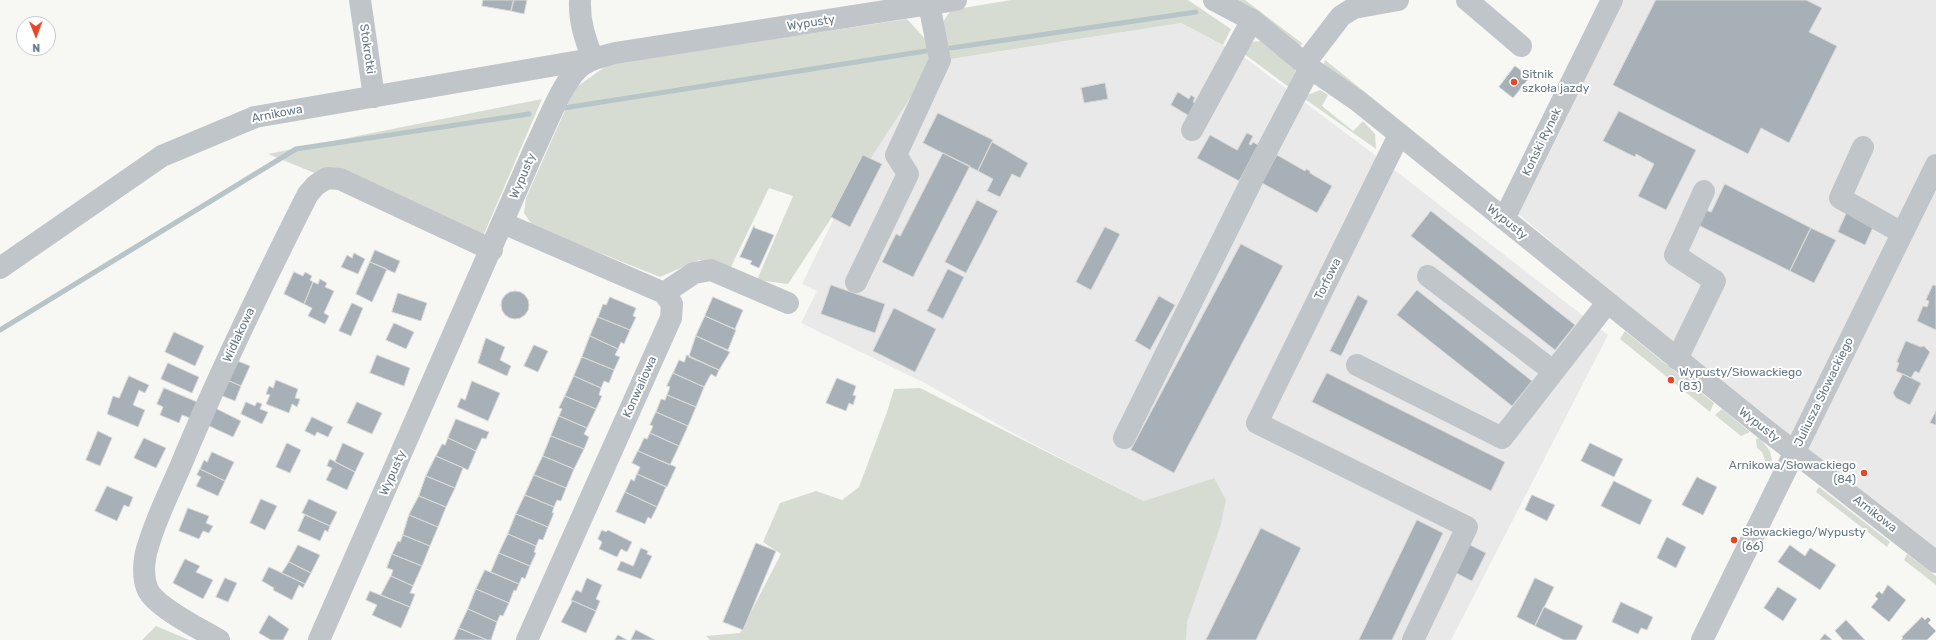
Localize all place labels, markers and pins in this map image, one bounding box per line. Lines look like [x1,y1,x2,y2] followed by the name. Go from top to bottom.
[1522,68,1589,96] place label: Sitnik szkoła jazdy
[1509,77,1519,87] marker: Sitnik szkoła jazdy
[1679,366,1802,394] place label: Wypusty/Słowackiego (83)
[1666,375,1676,385] marker: Wypusty/Słowackiego (83)
[1729,459,1856,487] place label: Arnikowa/Słowackiego (84)
[1859,468,1869,478] marker: Arnikowa/Słowackiego (84)
[1742,526,1866,554] place label: Słowackiego/Wypusty (66)
[1729,535,1739,545] marker: Słowackiego/Wypusty (66)

